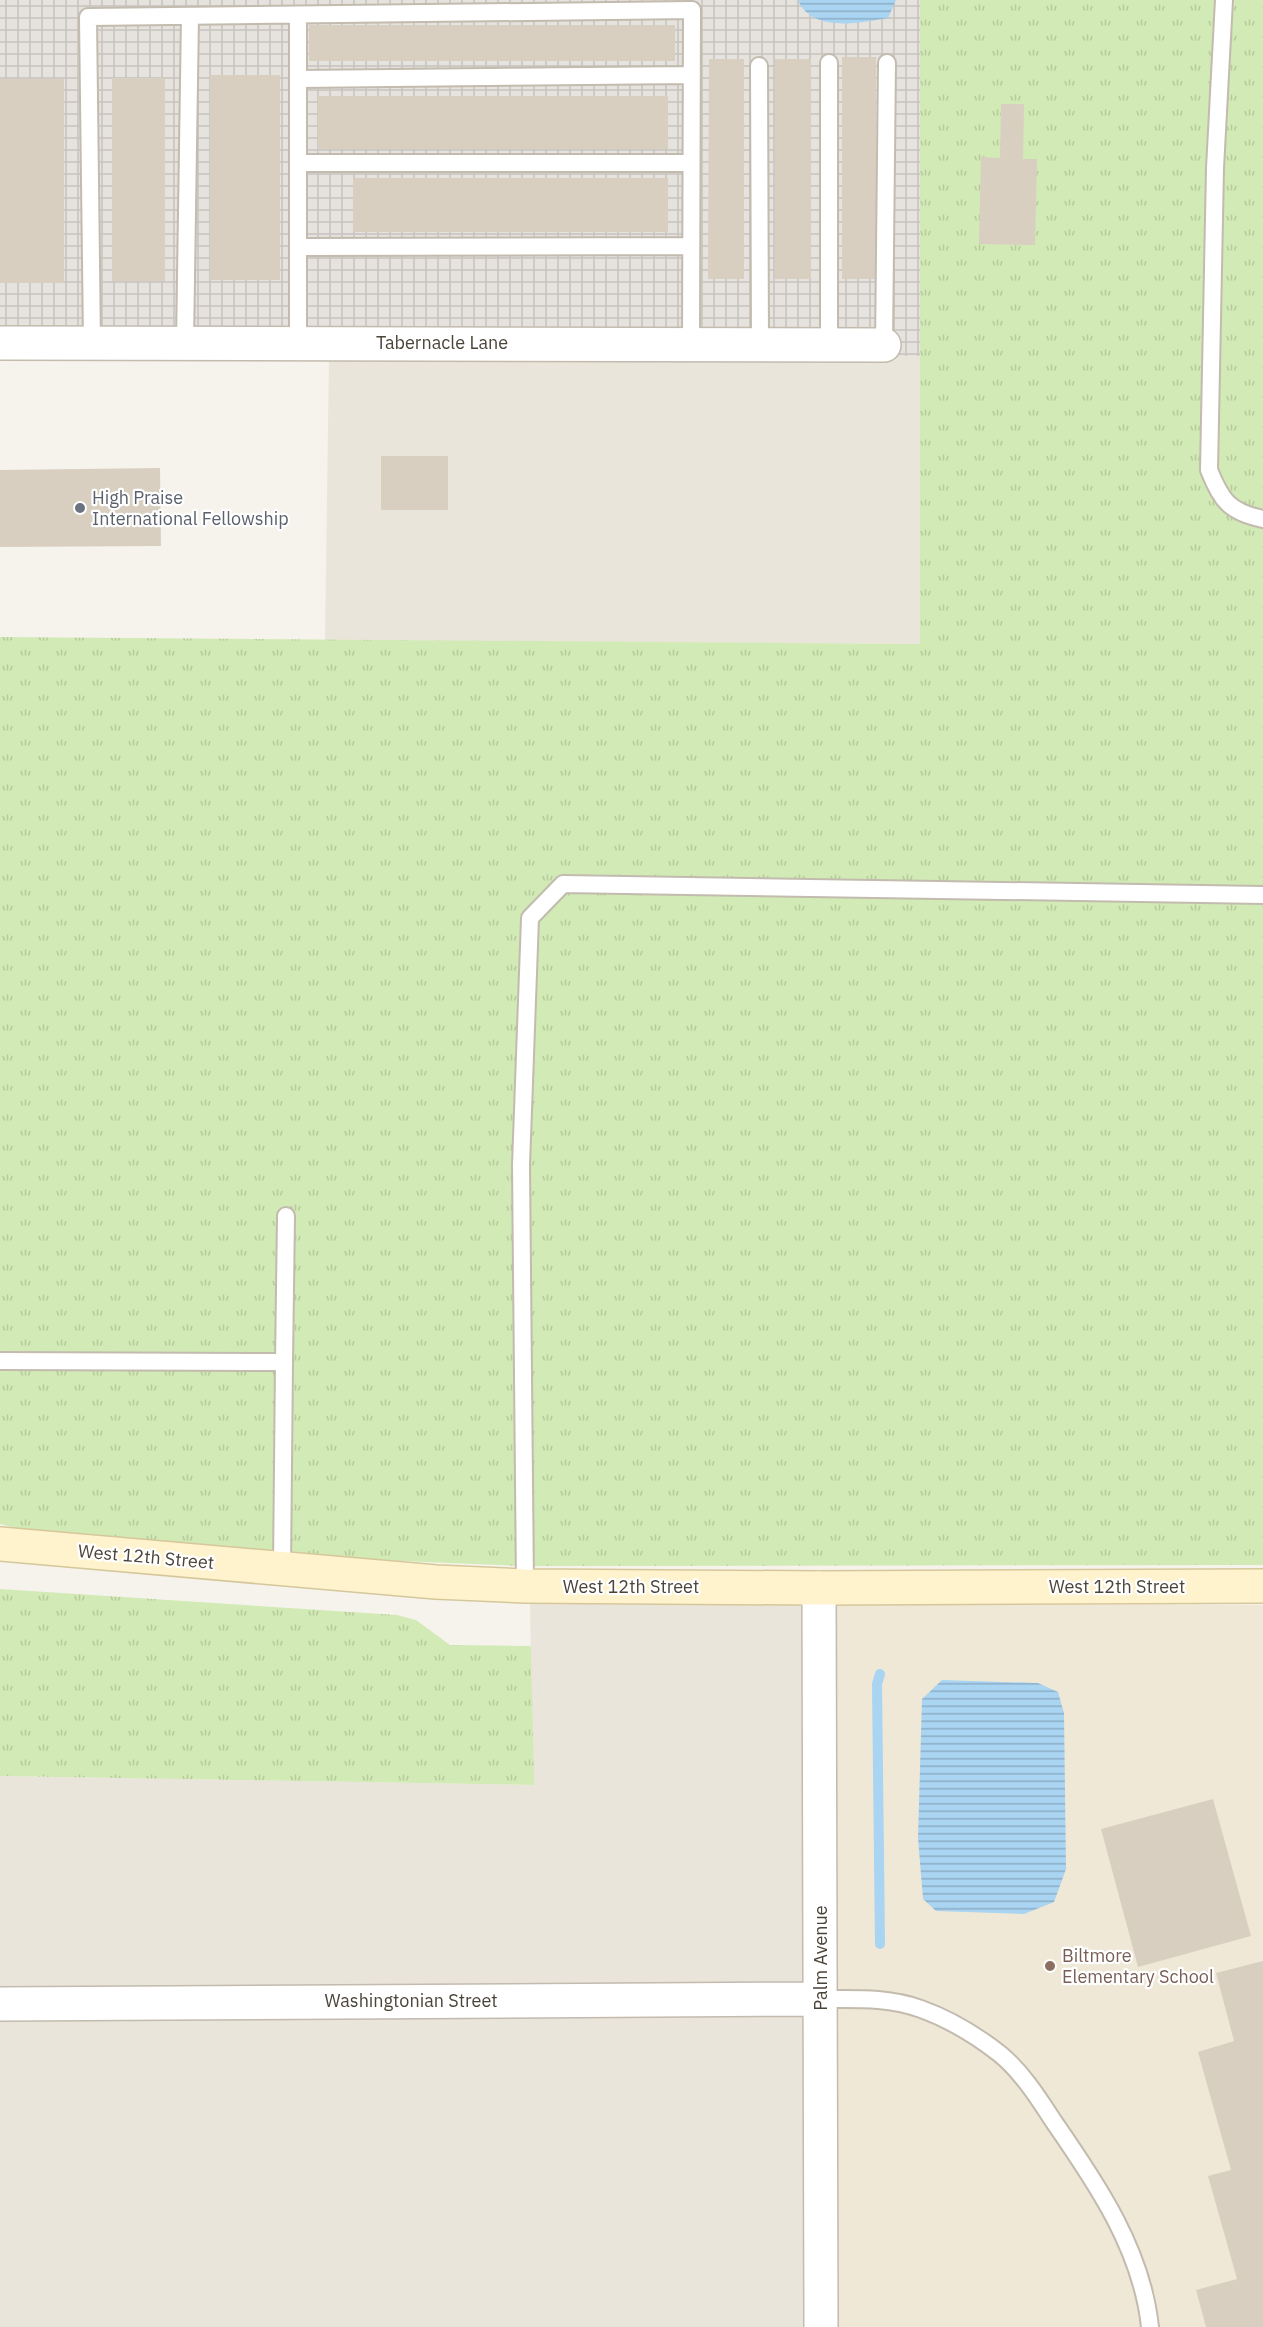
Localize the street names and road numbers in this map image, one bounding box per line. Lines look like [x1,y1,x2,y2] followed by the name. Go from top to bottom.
[376,331,508,354] street label: Tabernacle Lane
[77,1539,215,1574] street label: West 12th Street
[563,1575,699,1598] street label: West 12th Street
[1049,1575,1185,1598] street label: West 12th Street
[809,1905,832,2011] street label: Palm Avenue
[324,1989,498,2012] street label: Washingtonian Street

